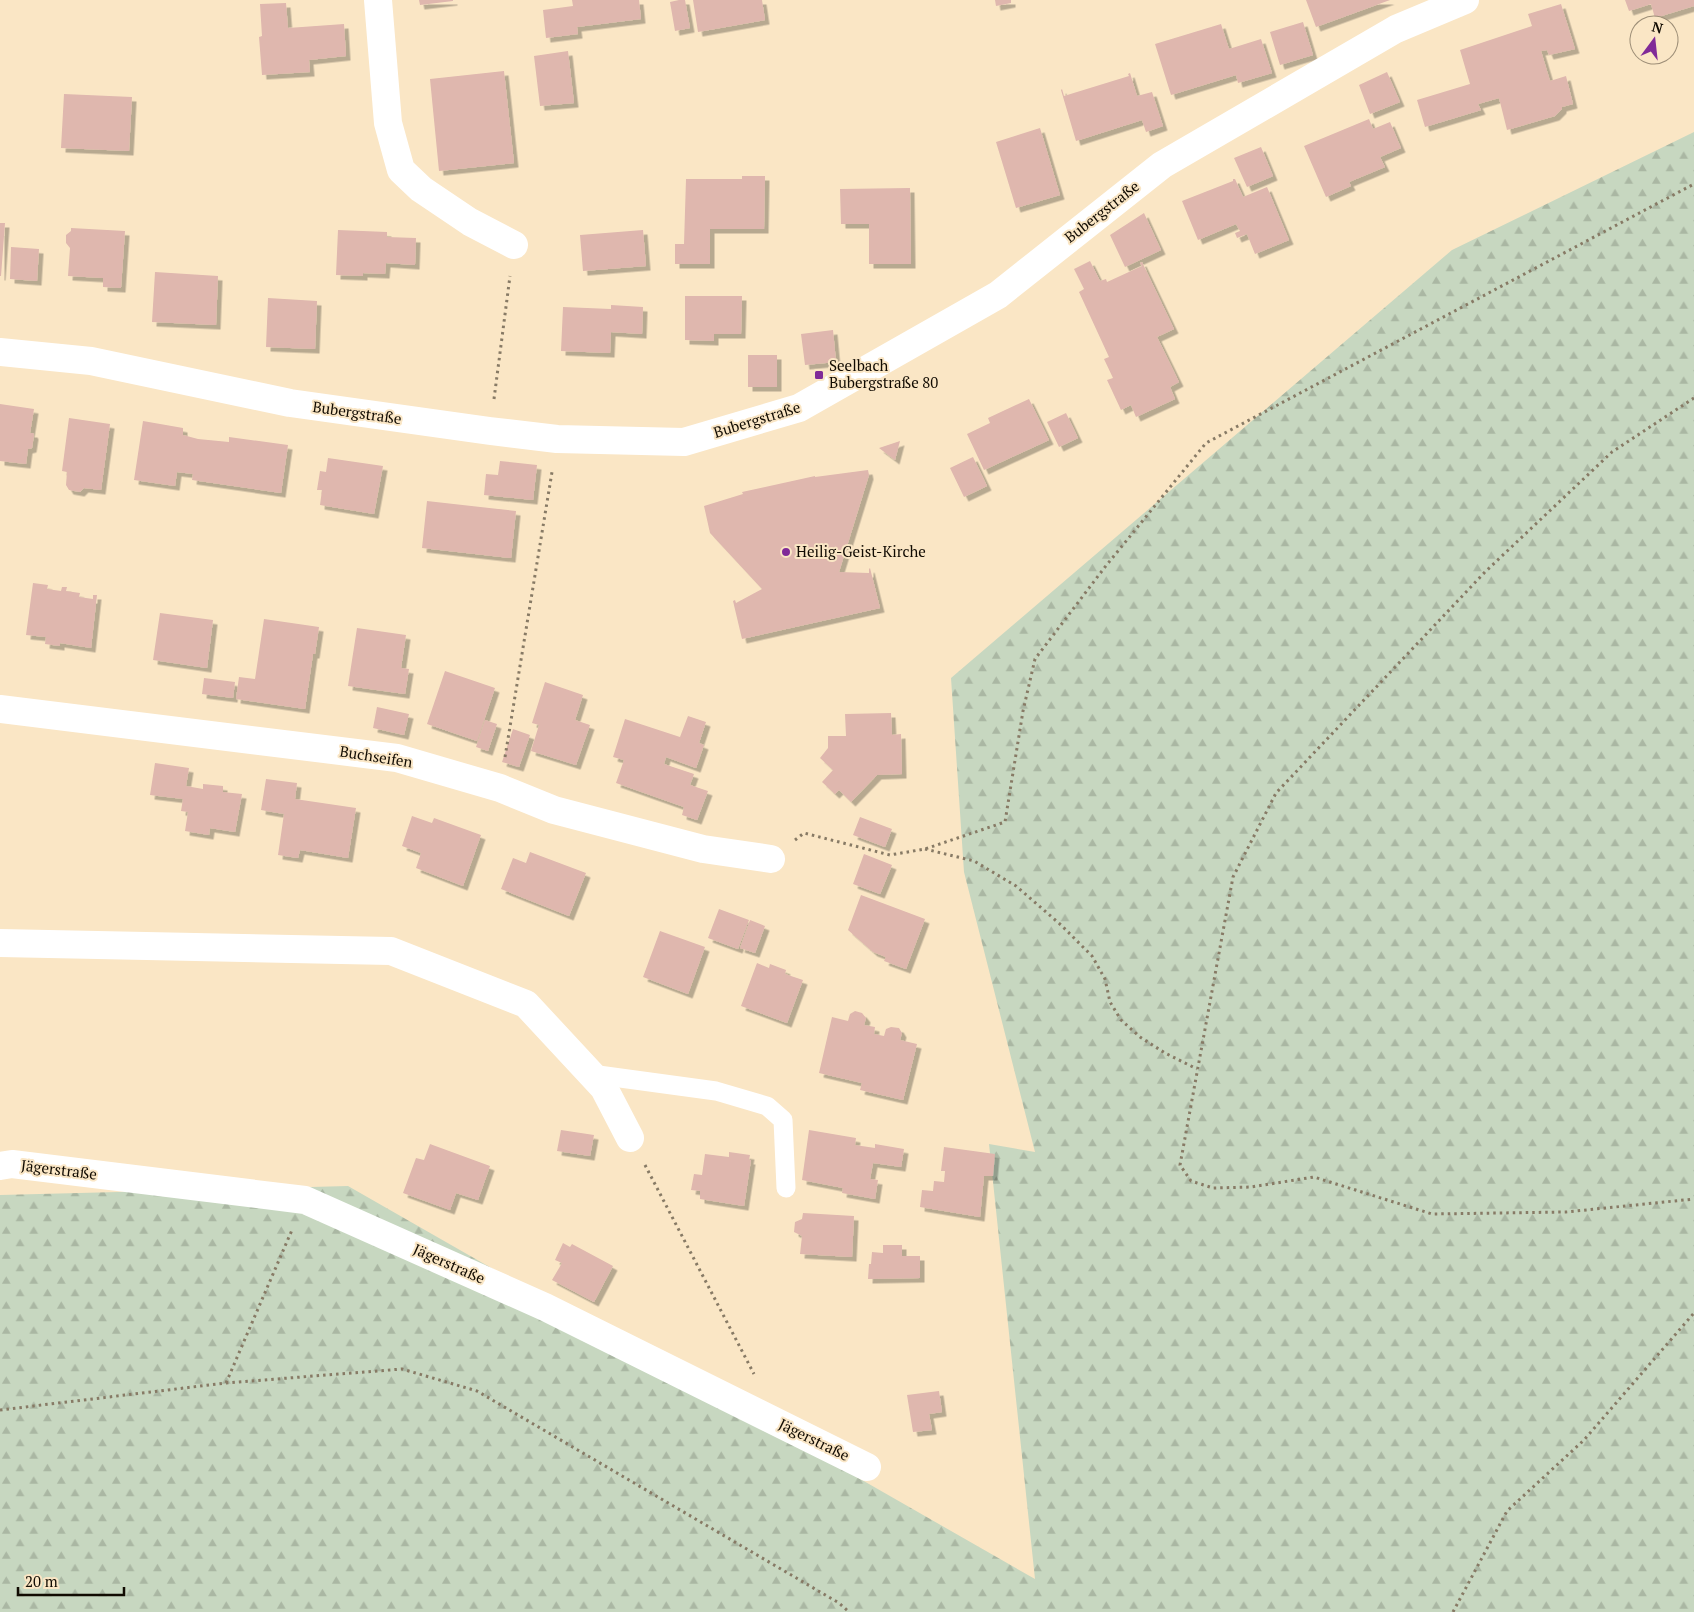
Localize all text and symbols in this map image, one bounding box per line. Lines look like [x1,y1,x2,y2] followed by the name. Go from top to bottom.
[1629,15,1679,65] north arrow
[1650,16,1665,38] text: N
[1060,176,1143,247] street label: Bubergstraße
[829,355,938,392] place label: Seelbach Bubergstraße 80
[813,369,825,381] marker: Seelbach Bubergstraße 80
[311,396,403,428] street label: Bubergstraße
[711,396,803,442] street label: Bubergstraße
[796,541,926,561] place label: Heilig-Geist-Kirche
[780,546,792,558] marker: Heilig-Geist-Kirche
[338,740,414,772] street label: Buchseifen
[20,1154,98,1184] street label: Jägerstraße
[410,1238,488,1288] street label: Jägerstraße
[776,1413,853,1465] street label: Jägerstraße
[18,1564,124,1596] scale bar
[25,1571,58,1591] text: 20 m

